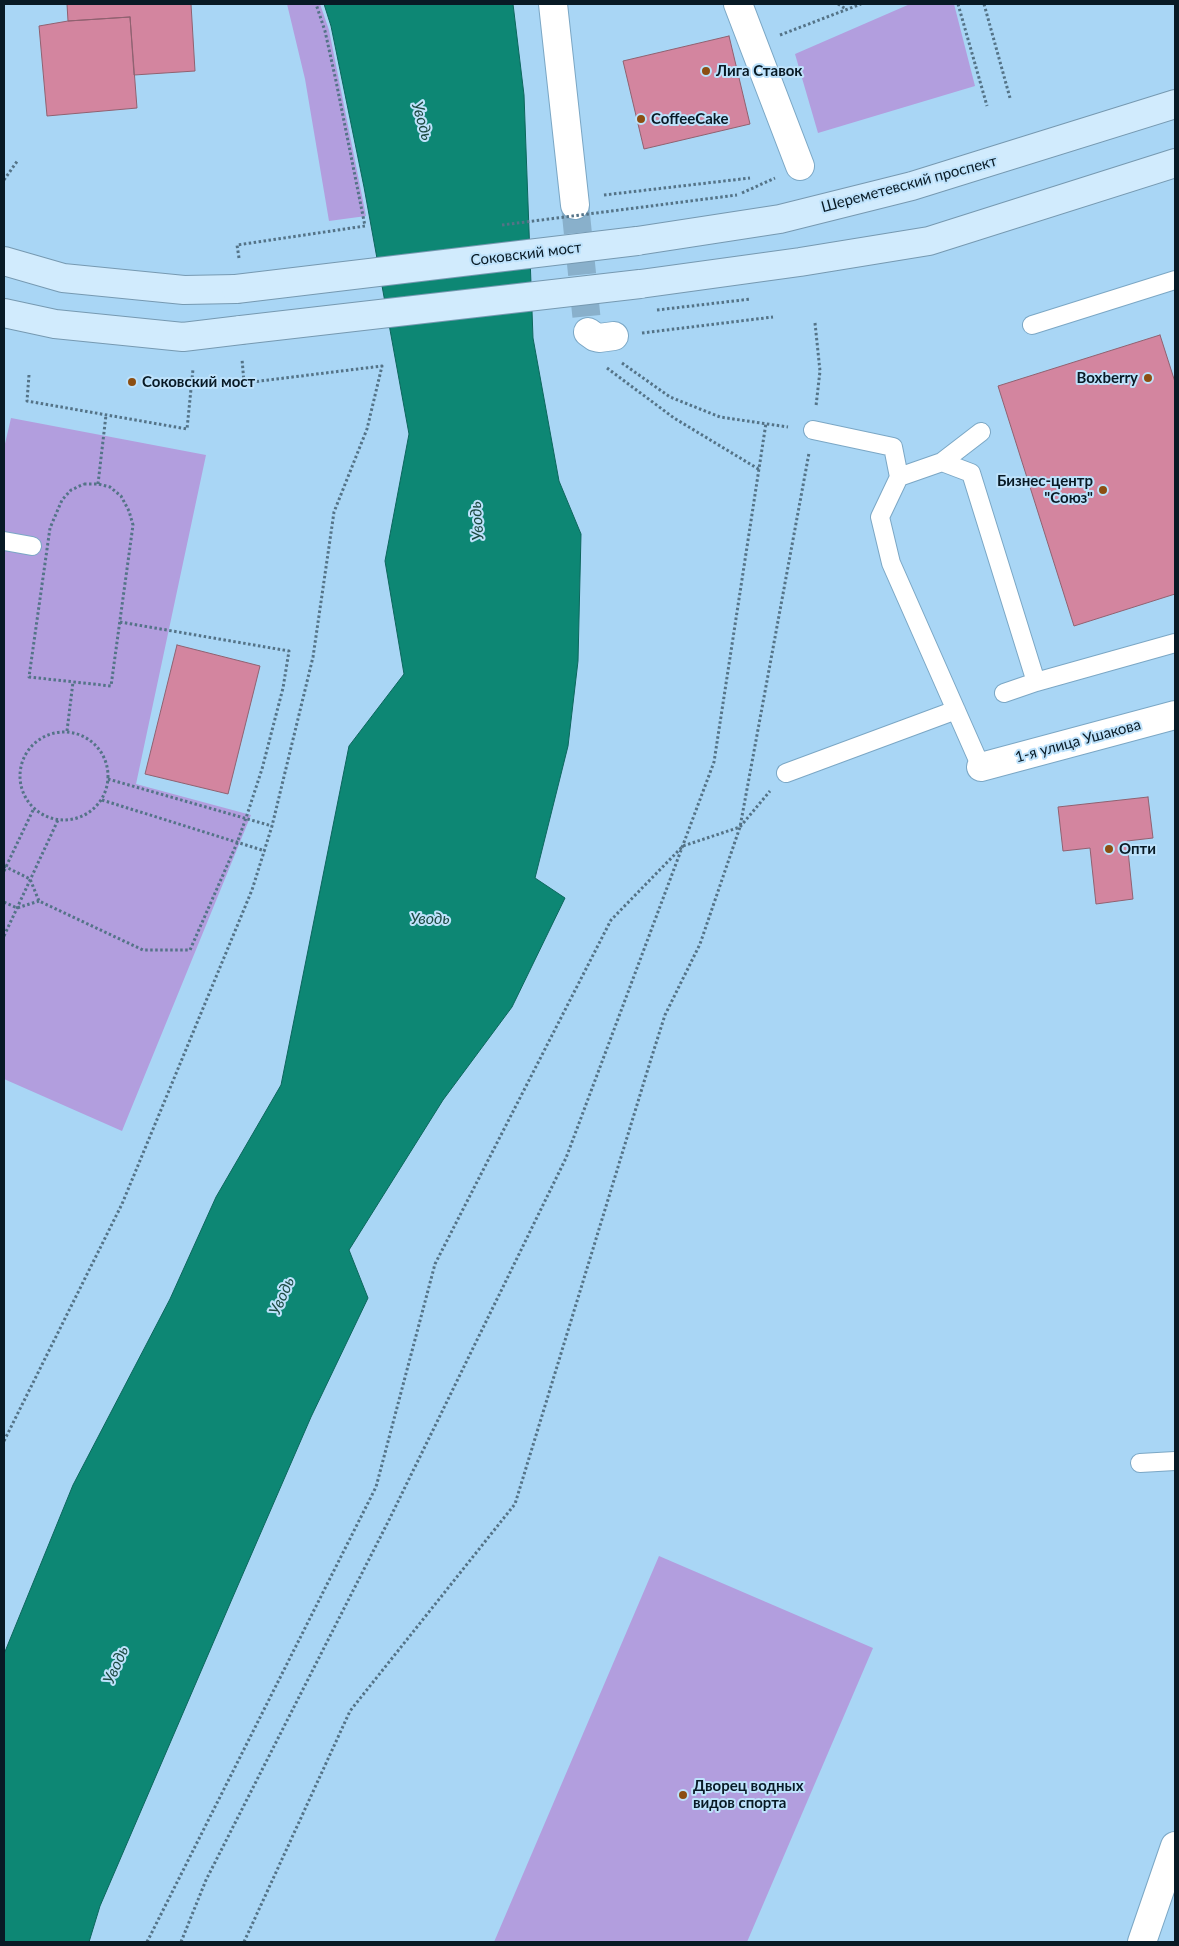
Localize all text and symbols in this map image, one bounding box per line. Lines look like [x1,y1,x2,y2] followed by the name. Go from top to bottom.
[716,62,802,80] place label: Лига Ставок
[700,65,712,77] marker: Лига Ставок
[407,99,437,143] water label: Уводь
[651,110,728,128] place label: CoffeeCake
[635,113,647,125] marker: CoffeeCake
[819,152,999,216] street label: Шереметевский проспект
[469,238,583,270] street label: Соковский мост
[1077,369,1138,387] place label: Boxberry
[1142,372,1154,384] marker: Boxberry
[142,373,255,391] place label: Соковский мост
[126,376,138,388] marker: Соковский мост
[997,472,1093,507] place label: Бизнес-центр "Союз"
[1097,484,1109,496] marker: Бизнес-центр "Союз"
[466,501,488,541] water label: Уводь
[1013,716,1143,766] street label: 1-я улица Ушакова
[1119,840,1156,858] place label: Опти
[1103,843,1115,855] marker: Опти
[410,909,450,929] water label: Уводь
[265,1274,299,1318] water label: Уводь
[99,1643,133,1687] water label: Уводь
[693,1777,804,1812] place label: Дворец водных видов спорта
[677,1789,689,1801] marker: Дворец водных видов спорта

